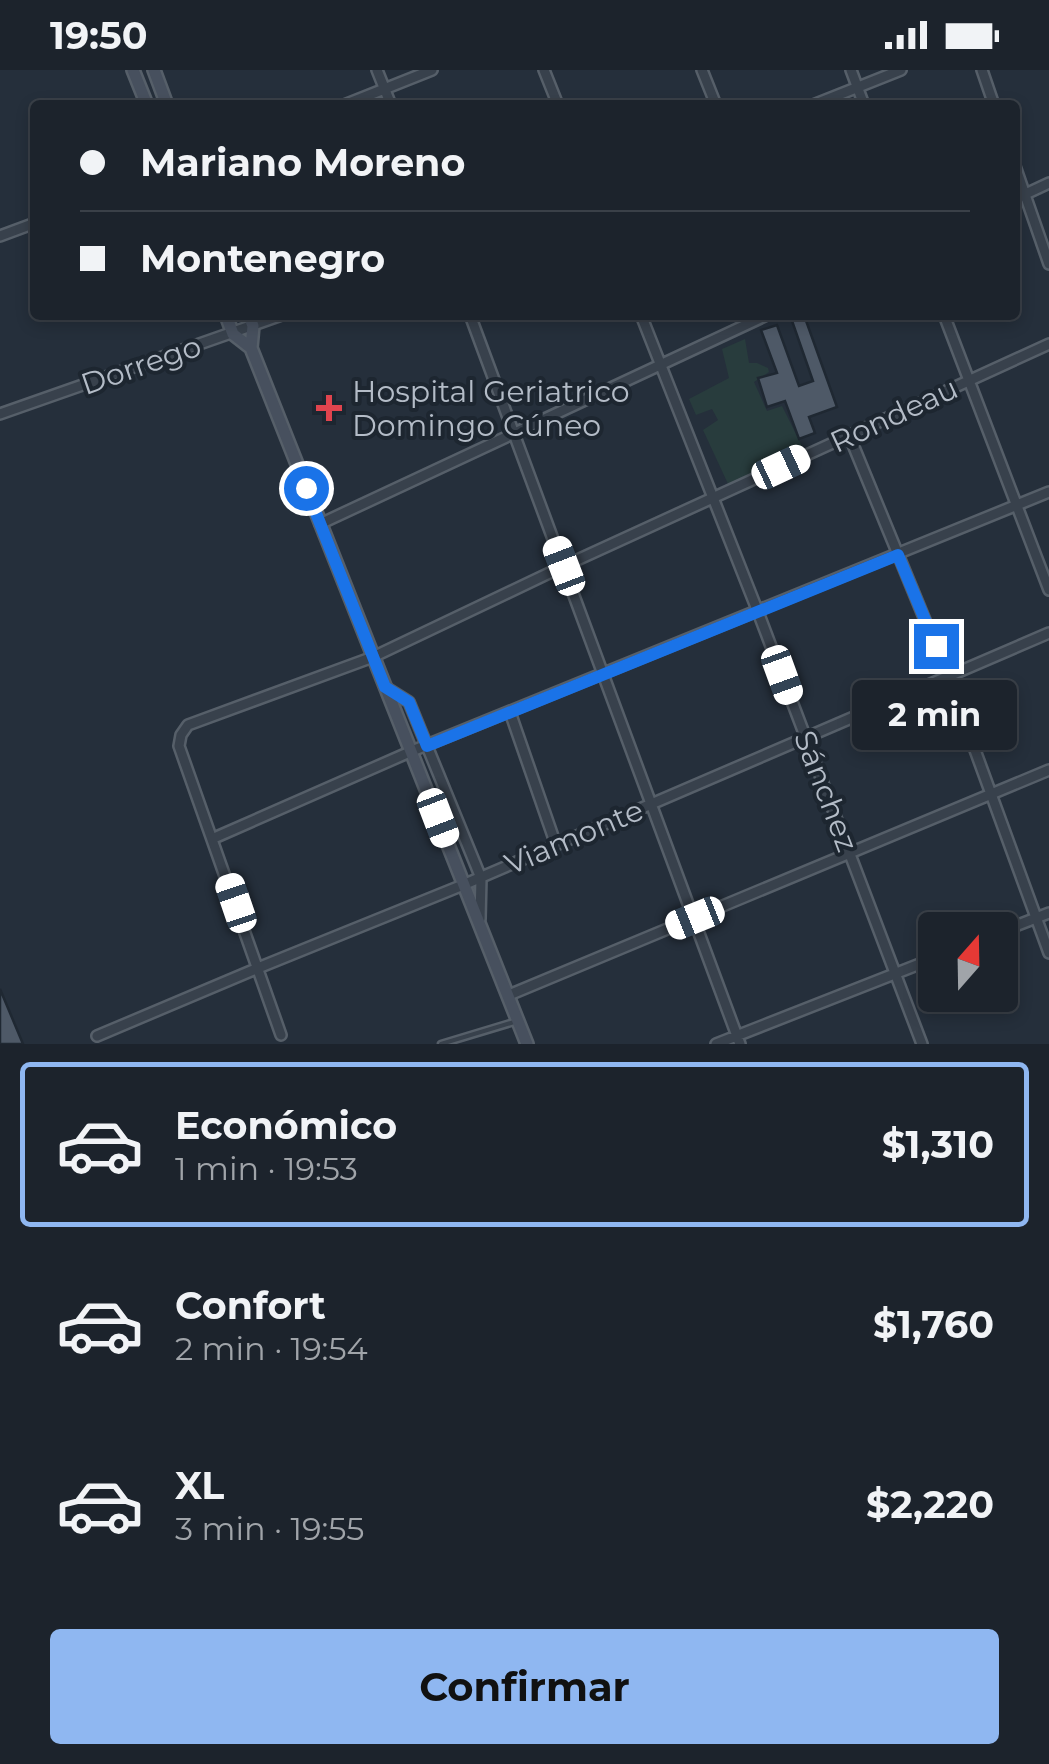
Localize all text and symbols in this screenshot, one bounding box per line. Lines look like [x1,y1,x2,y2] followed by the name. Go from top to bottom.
[50,12,147,59] text: 19:50
[140,139,465,186] text: Mariano Moreno
[140,235,385,282] text: Montenegro
[76,327,206,403] street label: Dorrego
[824,369,964,461] street label: Rondeau
[352,373,630,444] place label: Hospital Geriatrico Domingo Cúneo
[316,395,342,421] marker: Hospital Geriatrico Domingo Cúneo
[747,441,815,493] car
[284,466,329,511] route start
[539,533,589,599] car
[914,624,959,669] route end
[758,642,806,708] car
[854,681,1018,751] callout: 2 min
[888,695,981,734] text: 2 min
[786,725,866,857] street label: Sánchez
[413,785,463,851] car
[499,791,649,883] street label: Viamonte
[212,870,260,936] car
[662,893,728,943] car
[918,912,1018,1012] north arrow
[918,912,1018,1012] map controls
[55,1100,145,1190] icon: car
[175,1102,397,1149] text: Económico
[882,1121,994,1168] text: $1,310
[175,1149,358,1188] text: 1 min · 19:53
[55,1280,145,1370] icon: car
[175,1282,326,1329] text: Confort
[873,1301,994,1348] text: $1,760
[175,1329,368,1368] text: 2 min · 19:54
[55,1460,145,1550] icon: car
[175,1462,224,1509] text: XL
[866,1481,994,1528] text: $2,220
[175,1509,364,1548] text: 3 min · 19:55
[50,1629,999,1744] button: Confirmar

